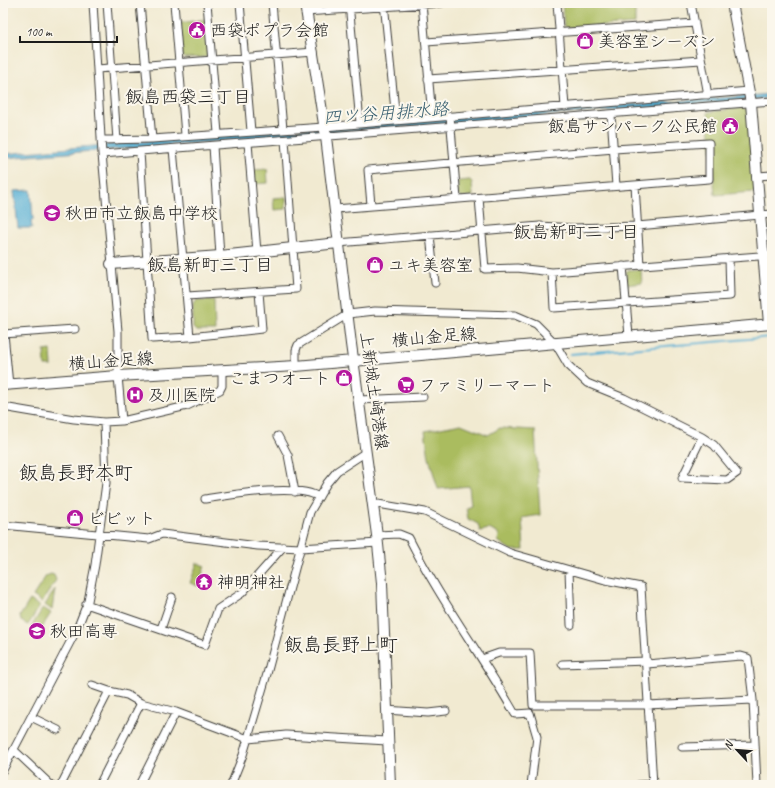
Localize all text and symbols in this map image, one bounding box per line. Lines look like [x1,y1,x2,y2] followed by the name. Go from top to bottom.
[20,18,117,44] scale bar
[187,20,207,40] public building icon: 西袋ポプラ会館
[210,20,329,41] place label: 西袋ポプラ会館
[26,24,53,40] text: 100 m
[575,31,595,51] shop icon: 美容室シーズン
[598,31,716,52] place label: 美容室シーズン
[125,86,251,108] district label: 飯島西袋三丁目
[322,98,451,128] water label: 四ツ谷用排水路
[548,116,717,137] place label: 飯島サンパーク公民館
[720,116,740,136] public building icon: 飯島サンパーク公民館
[42,203,62,223] school or university icon: 秋田市立飯島中学校
[65,203,218,224] place label: 秋田市立飯島中学校
[513,221,639,243] district label: 飯島新町二丁目
[147,254,273,276] district label: 飯島新町三丁目
[365,255,385,275] shop icon: ユキ美容室
[388,255,473,276] place label: ユキ美容室
[391,323,477,351] street label: 横山金足線
[355,331,393,451] street label: 上新城土崎港線
[68,348,154,374] street label: 横山金足線
[229,368,331,389] place label: こまつオート
[334,368,354,388] shop icon: こまつオート
[396,375,416,395] supermarket icon: ファミリーマート
[419,375,555,396] place label: ファミリーマート
[125,385,145,405] hospital icon: 及川医院
[148,385,216,406] place label: 及川医院
[19,461,133,485] district label: 飯島長野本町
[65,508,85,528] shop icon: ビビット
[88,508,156,529] place label: ビビット
[194,572,214,592] temple icon: 神明神社
[217,572,285,593] place label: 神明神社
[27,621,47,641] school or university icon: 秋田高専
[50,621,118,642] place label: 秋田高専
[284,633,398,657] district label: 飯島長野上町
[717,730,757,770] north arrow
[720,738,737,752] text: N

